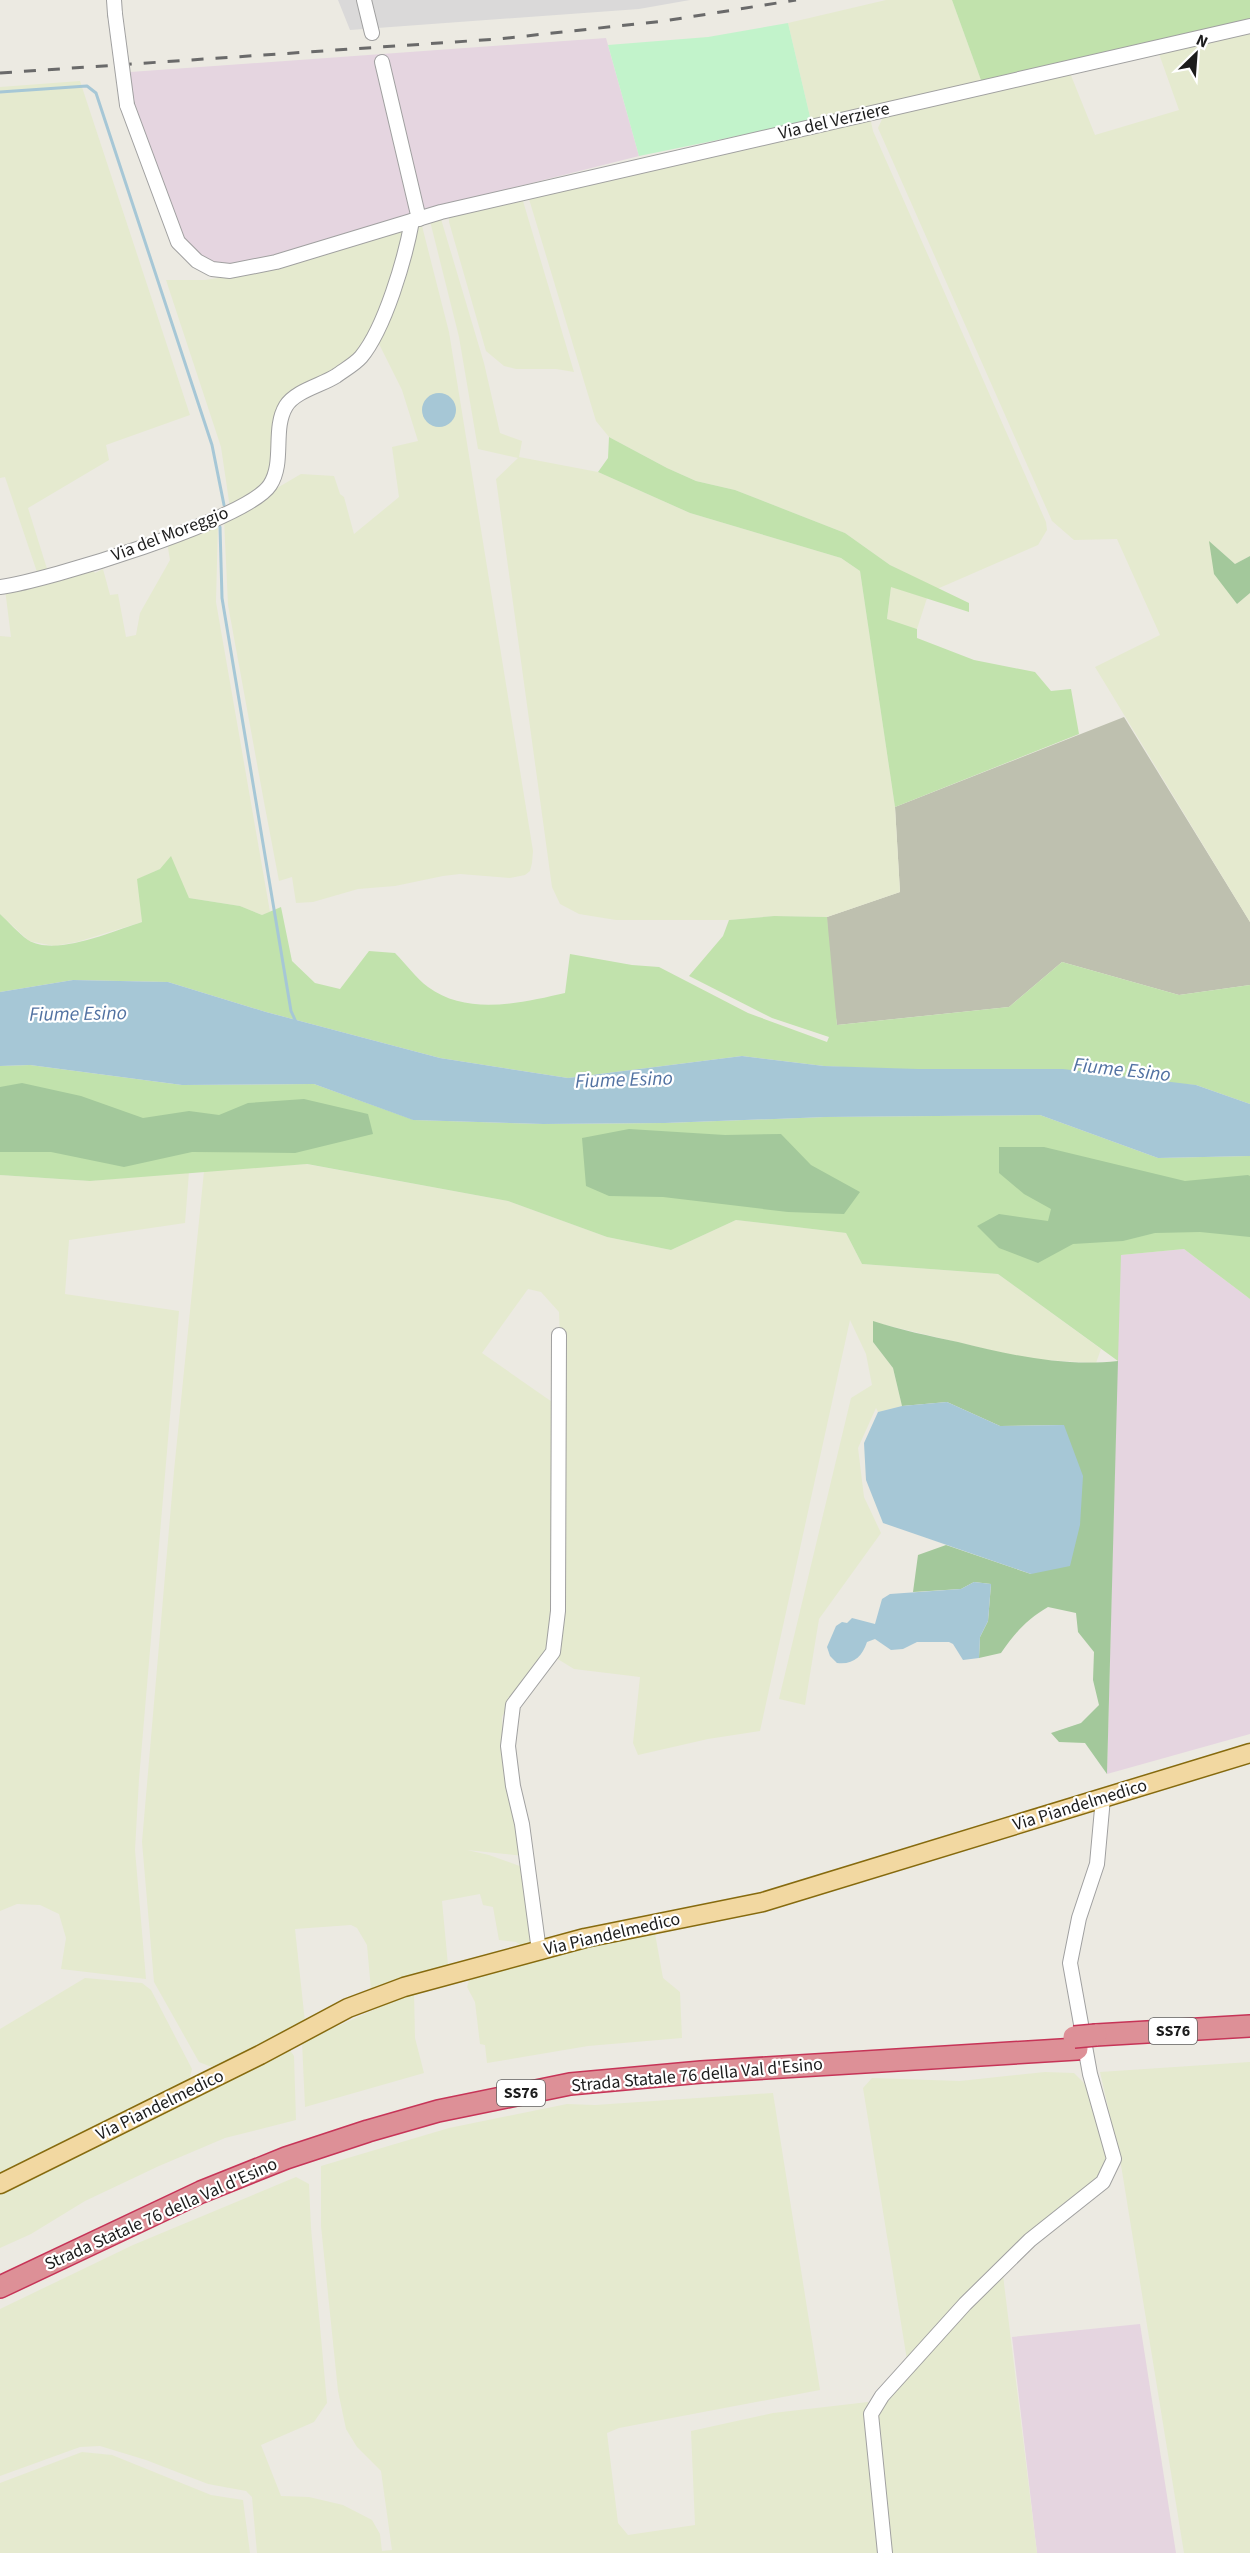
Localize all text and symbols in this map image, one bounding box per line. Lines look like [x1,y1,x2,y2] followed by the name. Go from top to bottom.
[1166,24,1226,84] north arrow
[1192,29,1211,54] text: N
[776,96,892,146] street label: Via del Verziere
[108,500,232,568] street label: Via del Moreggio
[29,999,127,1029] water label: Fiume Esino
[1072,1051,1172,1089] water label: Fiume Esino
[575,1064,673,1096] water label: Fiume Esino
[1010,1773,1150,1837] street label: Via Piandelmedico
[541,1906,683,1962] street label: Via Piandelmedico
[1149,2018,1197,2044] road number: SS76
[570,2052,824,2098] street label: Strada Statale 76 della Val d'Esino
[92,2063,228,2147] street label: Via Piandelmedico
[497,2080,545,2106] road number: SS76
[41,2151,281,2277] street label: Strada Statale 76 della Val d'Esino

